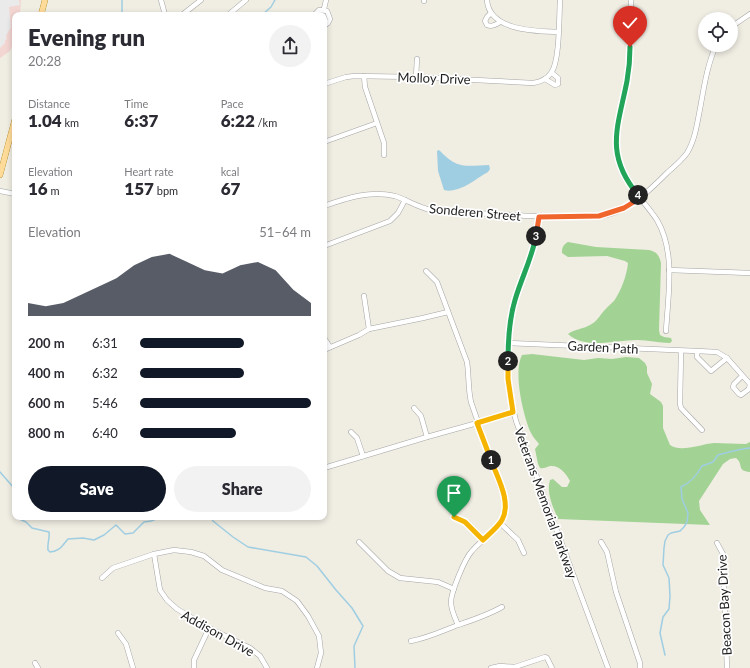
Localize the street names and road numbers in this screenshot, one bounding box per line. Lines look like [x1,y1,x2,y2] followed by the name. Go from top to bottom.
[397,69,471,87] street label: Molloy Drive
[429,200,522,224] street label: Sonderen Street
[567,337,639,357] street label: Garden Path
[511,425,581,581] street label: Veterans Memorial Parkway
[713,554,735,656] street label: Beacon Bay Drive
[179,606,257,660] street label: Addison Drive

